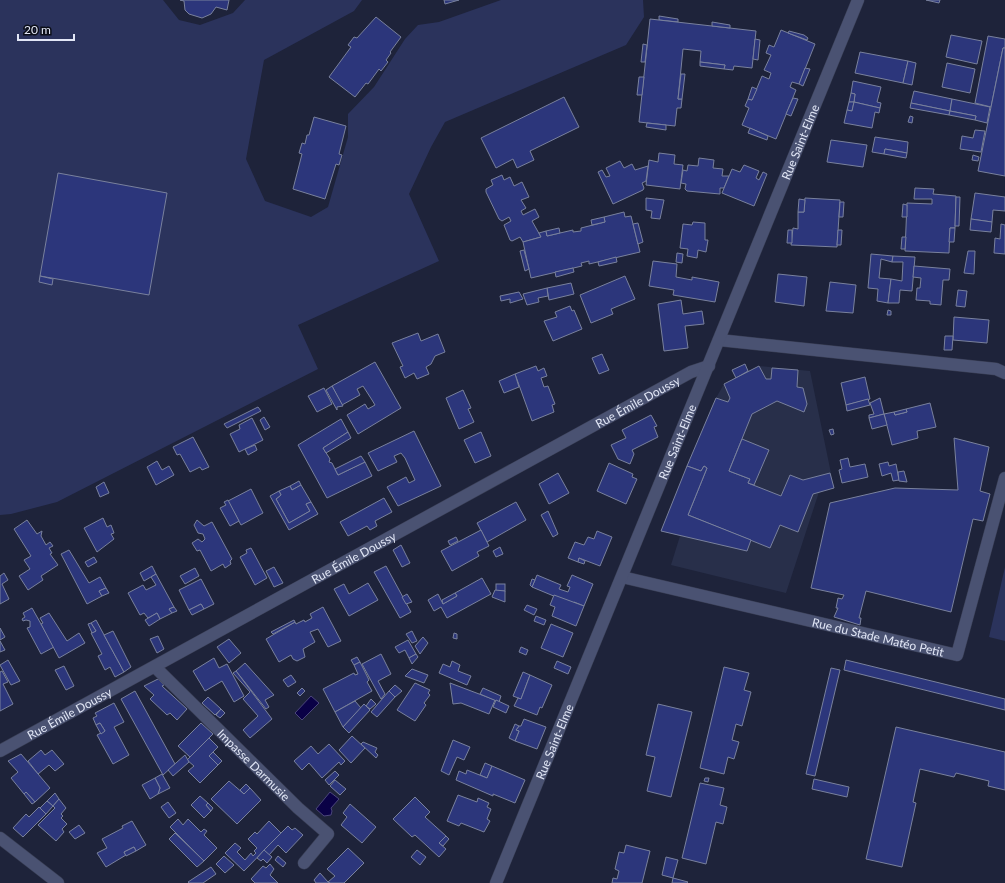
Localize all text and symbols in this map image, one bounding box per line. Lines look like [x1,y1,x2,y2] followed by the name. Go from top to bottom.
[18,16,74,42] scale bar
[24,22,51,37] text: 20 m
[778,102,822,182] street label: Rue Saint-Elme
[592,372,683,431] street label: Rue Émile Doussy
[655,402,699,482] street label: Rue Saint-Elme
[308,528,399,586] street label: Rue Émile Doussy
[811,614,946,659] street label: Rue du Stade Matéo Petit
[24,683,115,742] street label: Rue Émile Doussy
[532,702,576,781] street label: Rue Saint-Elme
[215,726,293,804] street label: Impasse Darmusie

